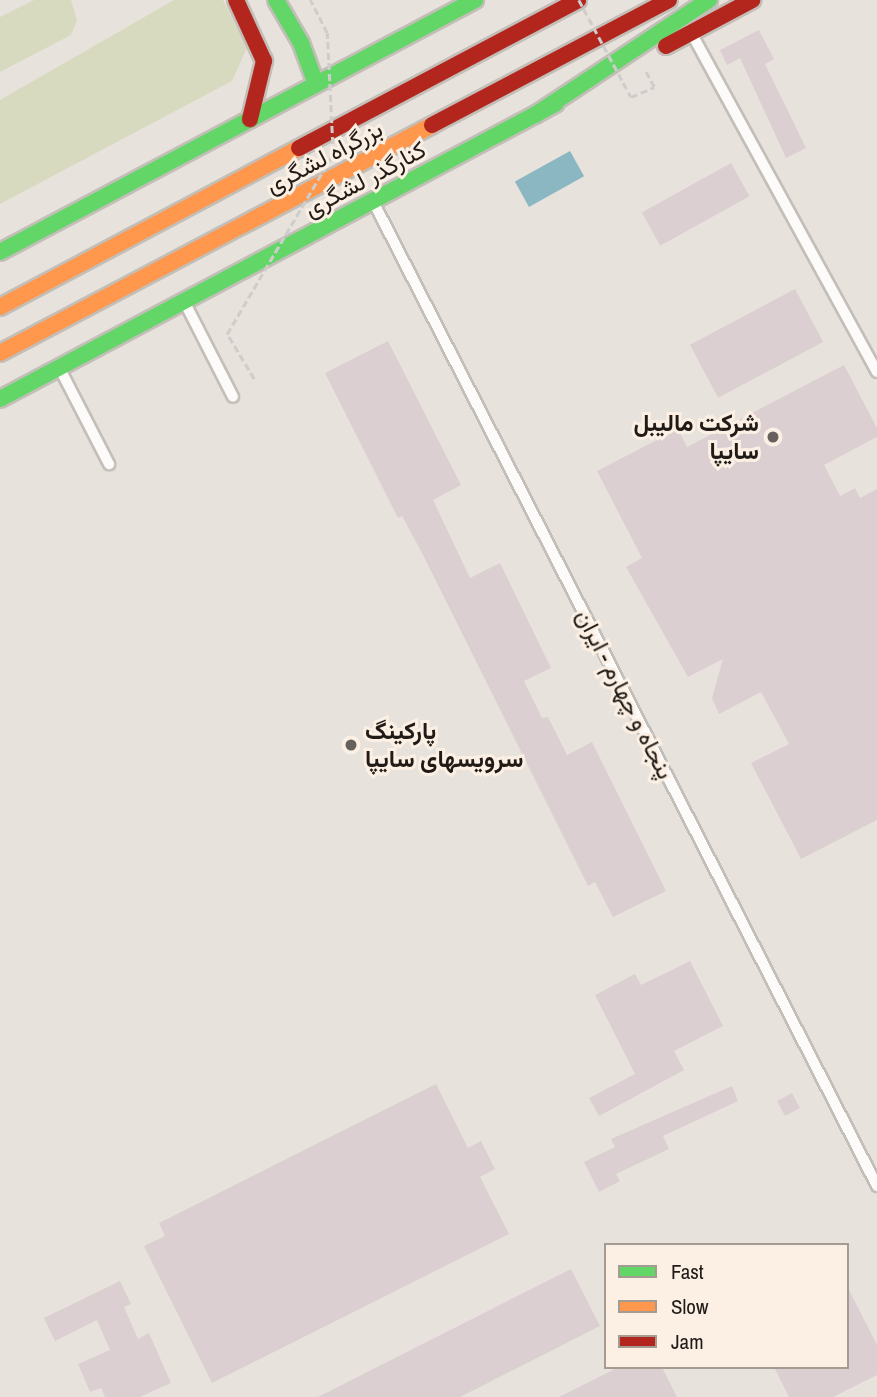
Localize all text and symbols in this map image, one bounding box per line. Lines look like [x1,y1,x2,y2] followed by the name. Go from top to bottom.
[261,114,387,200] street label: بزرگراه لشگری
[299,135,431,223] street label: کنارگذر لشگری
[633,409,759,465] place label: شرکت مالیبل سایپا
[765,429,781,445] marker: شرکت مالیبل سایپا
[570,604,680,784] street label: پنجاه و چهارم - ایران
[365,717,523,773] place label: پارکینگ سرویسهای سایپا
[343,737,359,753] marker: پارکینگ سرویسهای سایپا
[604,1243,849,1369] legend
[671,1257,704,1286] text: Fast
[671,1292,708,1321] text: Slow
[671,1327,704,1356] text: Jam

